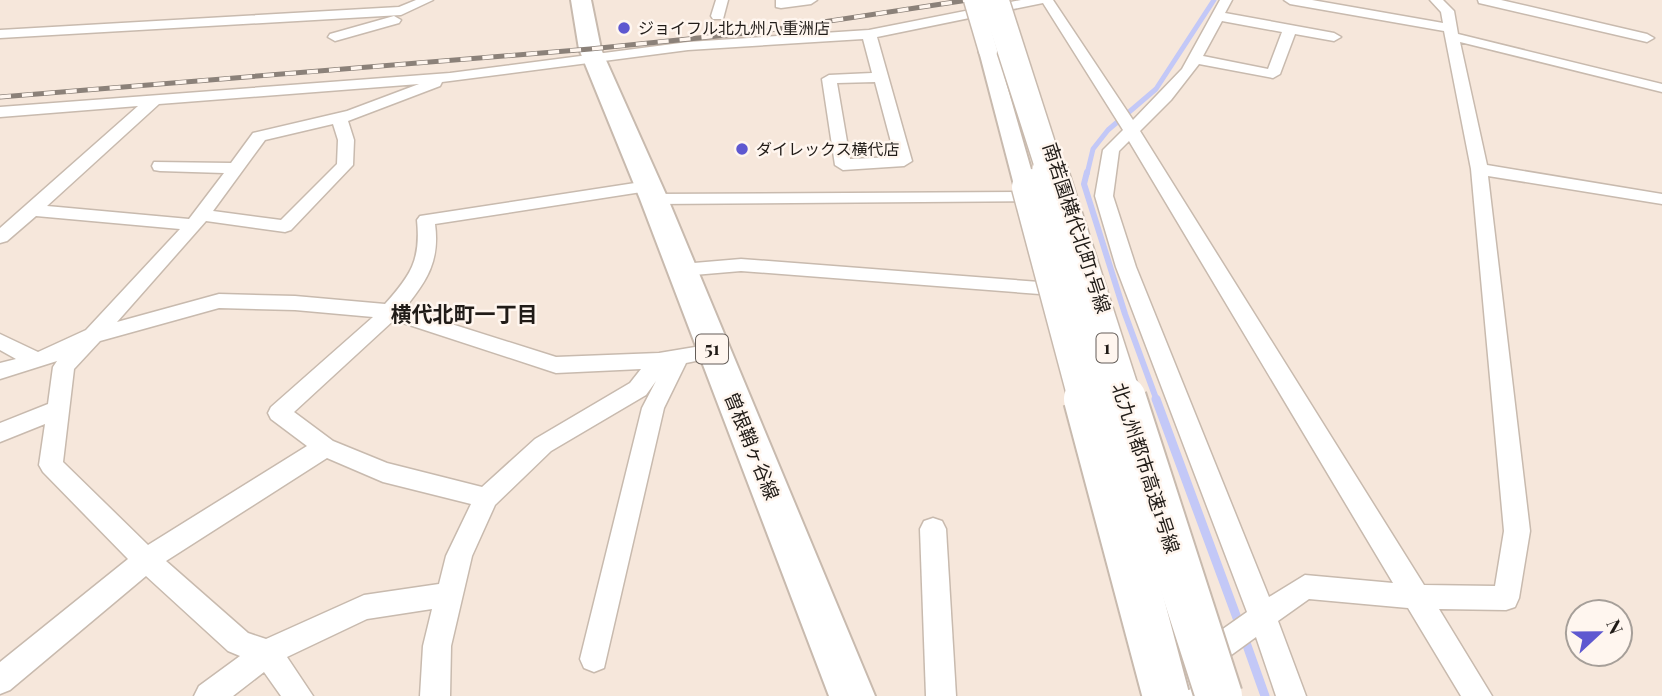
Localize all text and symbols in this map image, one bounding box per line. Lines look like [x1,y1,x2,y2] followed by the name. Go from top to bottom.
[638,17,830,38] place label: ジョイフル北九州八重洲店
[616,20,632,36] marker: ジョイフル北九州八重洲店
[756,138,900,159] place label: ダイレックス横代店
[1038,139,1118,316] street label: 南若園横代北町1号線
[734,141,750,157] marker: ダイレックス横代店
[391,299,538,327] district label: 横代北町一丁目
[696,334,728,363] road number: 51
[1096,334,1118,362] road number: 1
[1107,379,1187,556] street label: 北九州都市高速1号線
[720,388,786,503] street label: 曽根鞘ヶ谷線
[1564,598,1634,668] north arrow
[1601,615,1630,638] text: N

